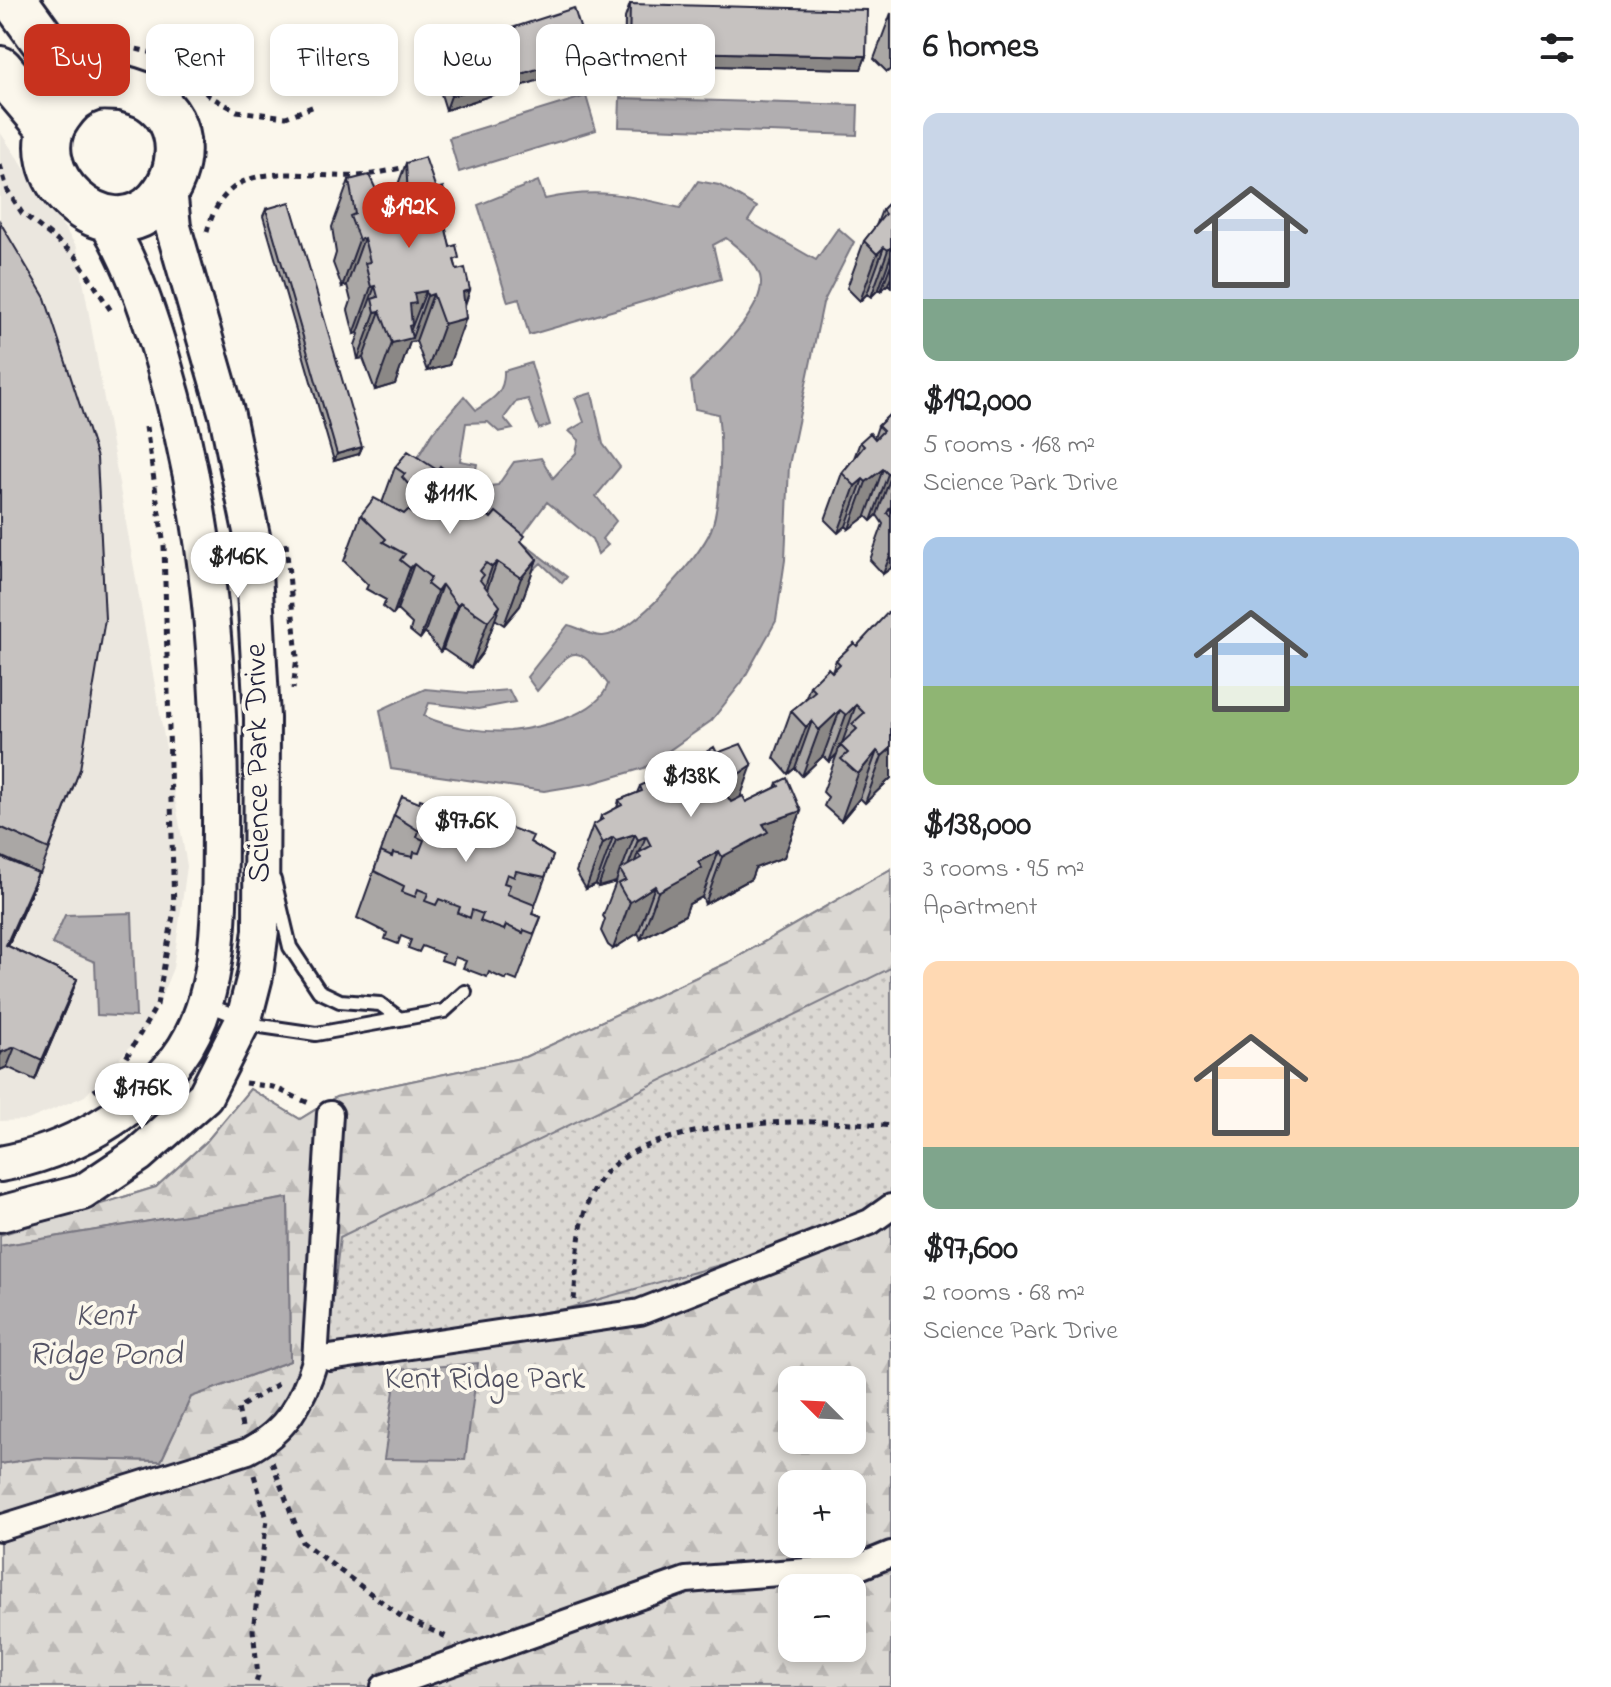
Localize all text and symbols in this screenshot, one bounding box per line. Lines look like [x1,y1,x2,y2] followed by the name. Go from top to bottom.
[923,23,1039,73] text: 6 homes
[24,24,130,96] chip: Buy
[146,24,254,96] chip: Rent
[270,24,398,96] chip: Filters
[414,24,520,96] chip: New
[536,24,715,96] chip: Apartment
[1535,26,1579,70] icon: filters
[1179,165,1323,309] icon: home
[353,182,465,250] pin: $192K
[380,189,438,227] text: $192K
[923,377,1031,427] text: $192,000
[923,427,1095,465] text: 5 rooms · 168 m²
[923,465,1118,503] text: Science Park Drive
[394,468,506,536] pin: $111K
[423,475,477,513] text: $111K
[182,532,294,600] pin: $146K
[209,539,267,577] text: $146K
[1179,589,1323,733] icon: home
[233,642,285,883] street label: Science Park Drive
[635,751,747,819] pin: $138K
[662,758,720,796] text: $138K
[401,796,531,864] pin: $97.6K
[923,801,1031,851] text: $138,000
[434,803,498,841] text: $97.6K
[923,851,1084,889] text: 3 rooms · 95 m²
[923,889,1037,927] text: Apartment
[1179,1013,1323,1157] icon: home
[86,1063,198,1131] pin: $176K
[113,1070,171,1108] text: $176K
[923,1225,1018,1275] text: $97,600
[923,1275,1085,1313] text: 2 rooms · 68 m²
[28,1292,184,1381] water label: Kent Ridge Pond
[923,1313,1118,1351] text: Science Park Drive
[385,1357,586,1404] park label: Kent Ridge Park
[778,1366,866,1454] north arrow
[778,1366,866,1662] map controls
[778,1470,866,1558] button: +
[778,1574,866,1662] button: −

